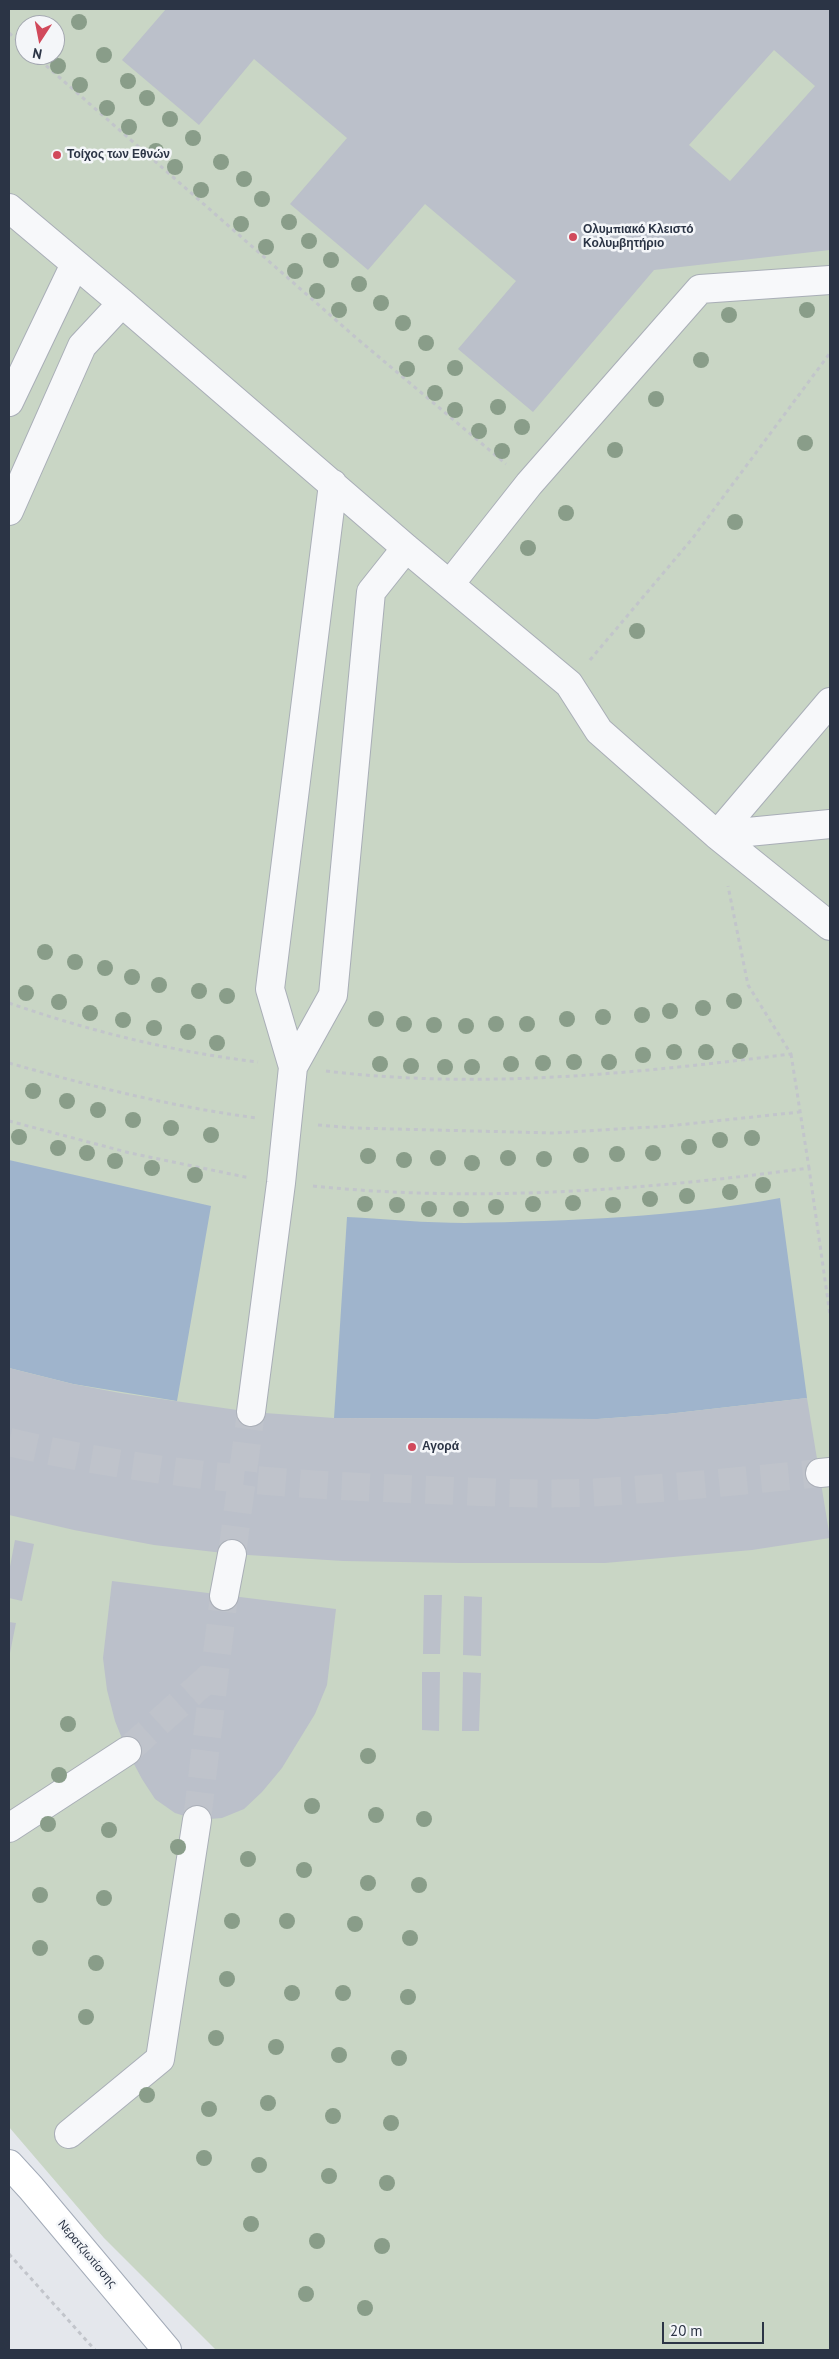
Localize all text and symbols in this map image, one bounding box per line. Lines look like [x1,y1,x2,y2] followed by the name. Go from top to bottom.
[15,15,65,65] north arrow
[31,44,44,63] text: N
[67,148,170,162] place label: Τοίχος των Εθνών
[51,149,63,161] marker: Τοίχος των Εθνών
[583,223,694,251] place label: Ολυμπιακό Κλειστό Κολυμβητήριο
[567,231,579,243] marker: Ολυμπιακό Κλειστό Κολυμβητήριο
[422,1440,459,1454] place label: Αγορά
[406,1441,418,1453] marker: Αγορά
[54,2217,120,2291] street label: Νερατζιωτίσσης
[664,2312,766,2344] scale bar
[670,2321,703,2340] text: 20 m

